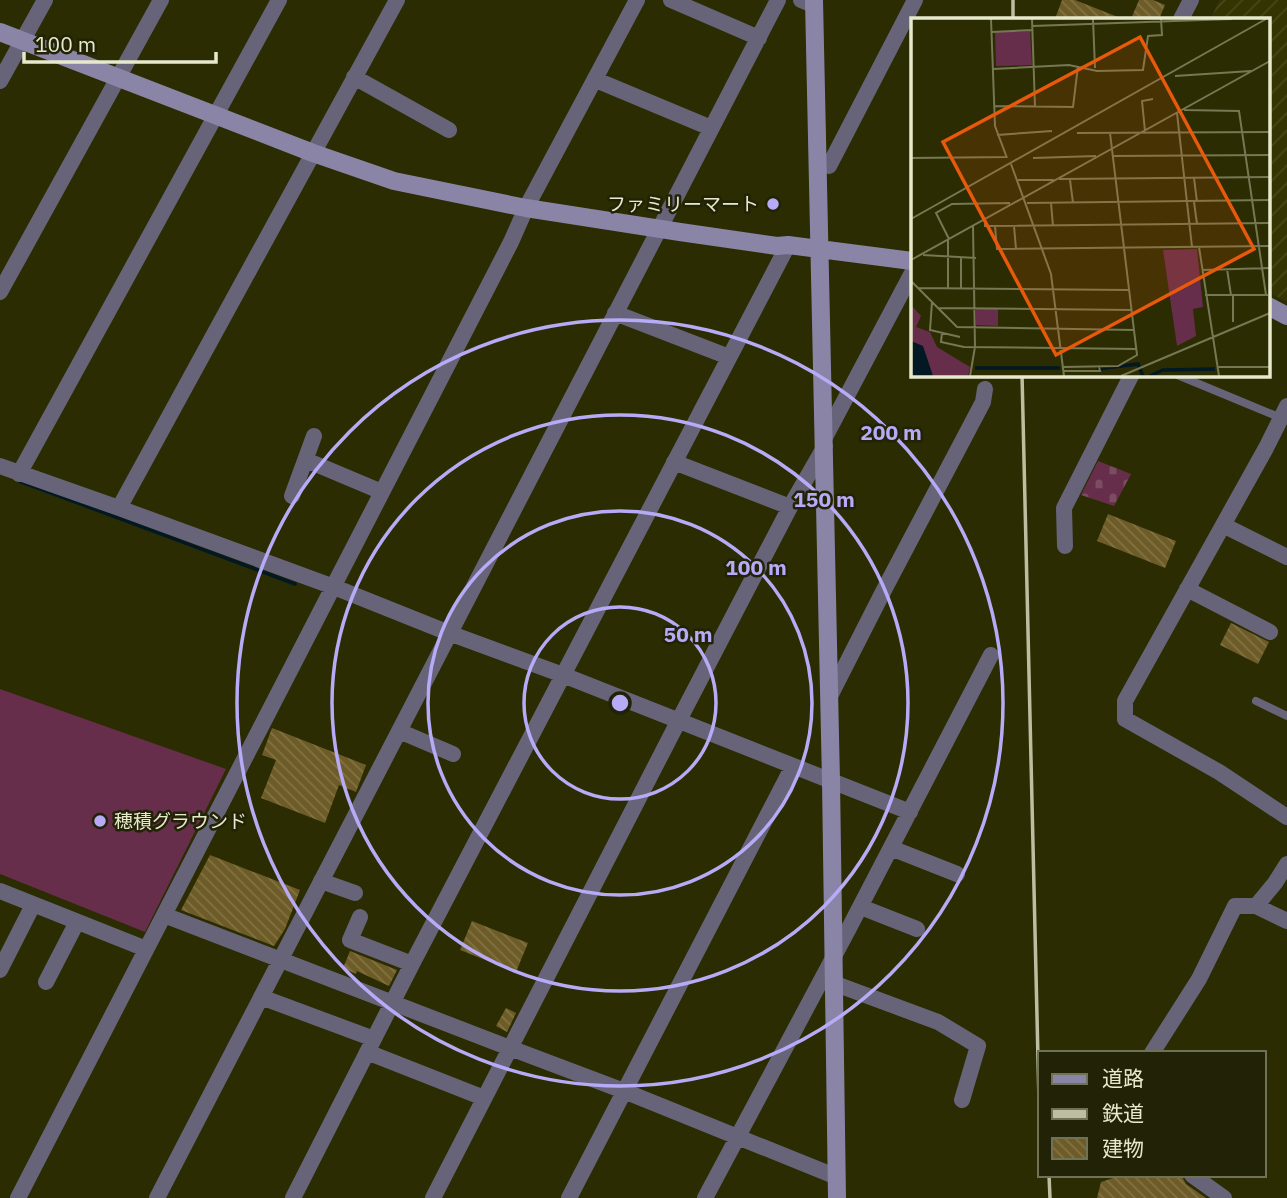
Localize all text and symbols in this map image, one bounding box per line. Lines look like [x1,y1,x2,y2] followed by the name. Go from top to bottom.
[911,18,1270,376] inset map
[24,21,217,65] scale bar
[35,30,96,58] text: 100 m
[607,192,759,216] place label: ファミリーマート
[765,196,781,212] marker: ファミリーマート
[860,418,922,446] text: 200 m
[793,485,855,513] text: 150 m
[725,553,787,581] text: 100 m
[664,620,712,648] text: 50 m
[608,691,632,715] centre of rings
[114,809,247,833] place label: 穂積グラウンド
[92,813,108,829] marker: 穂積グラウンド
[1038,1051,1266,1177] legend
[1102,1064,1144,1092] text: 道路
[1102,1099,1144,1127] text: 鉄道
[1102,1134,1144,1162] text: 建物

